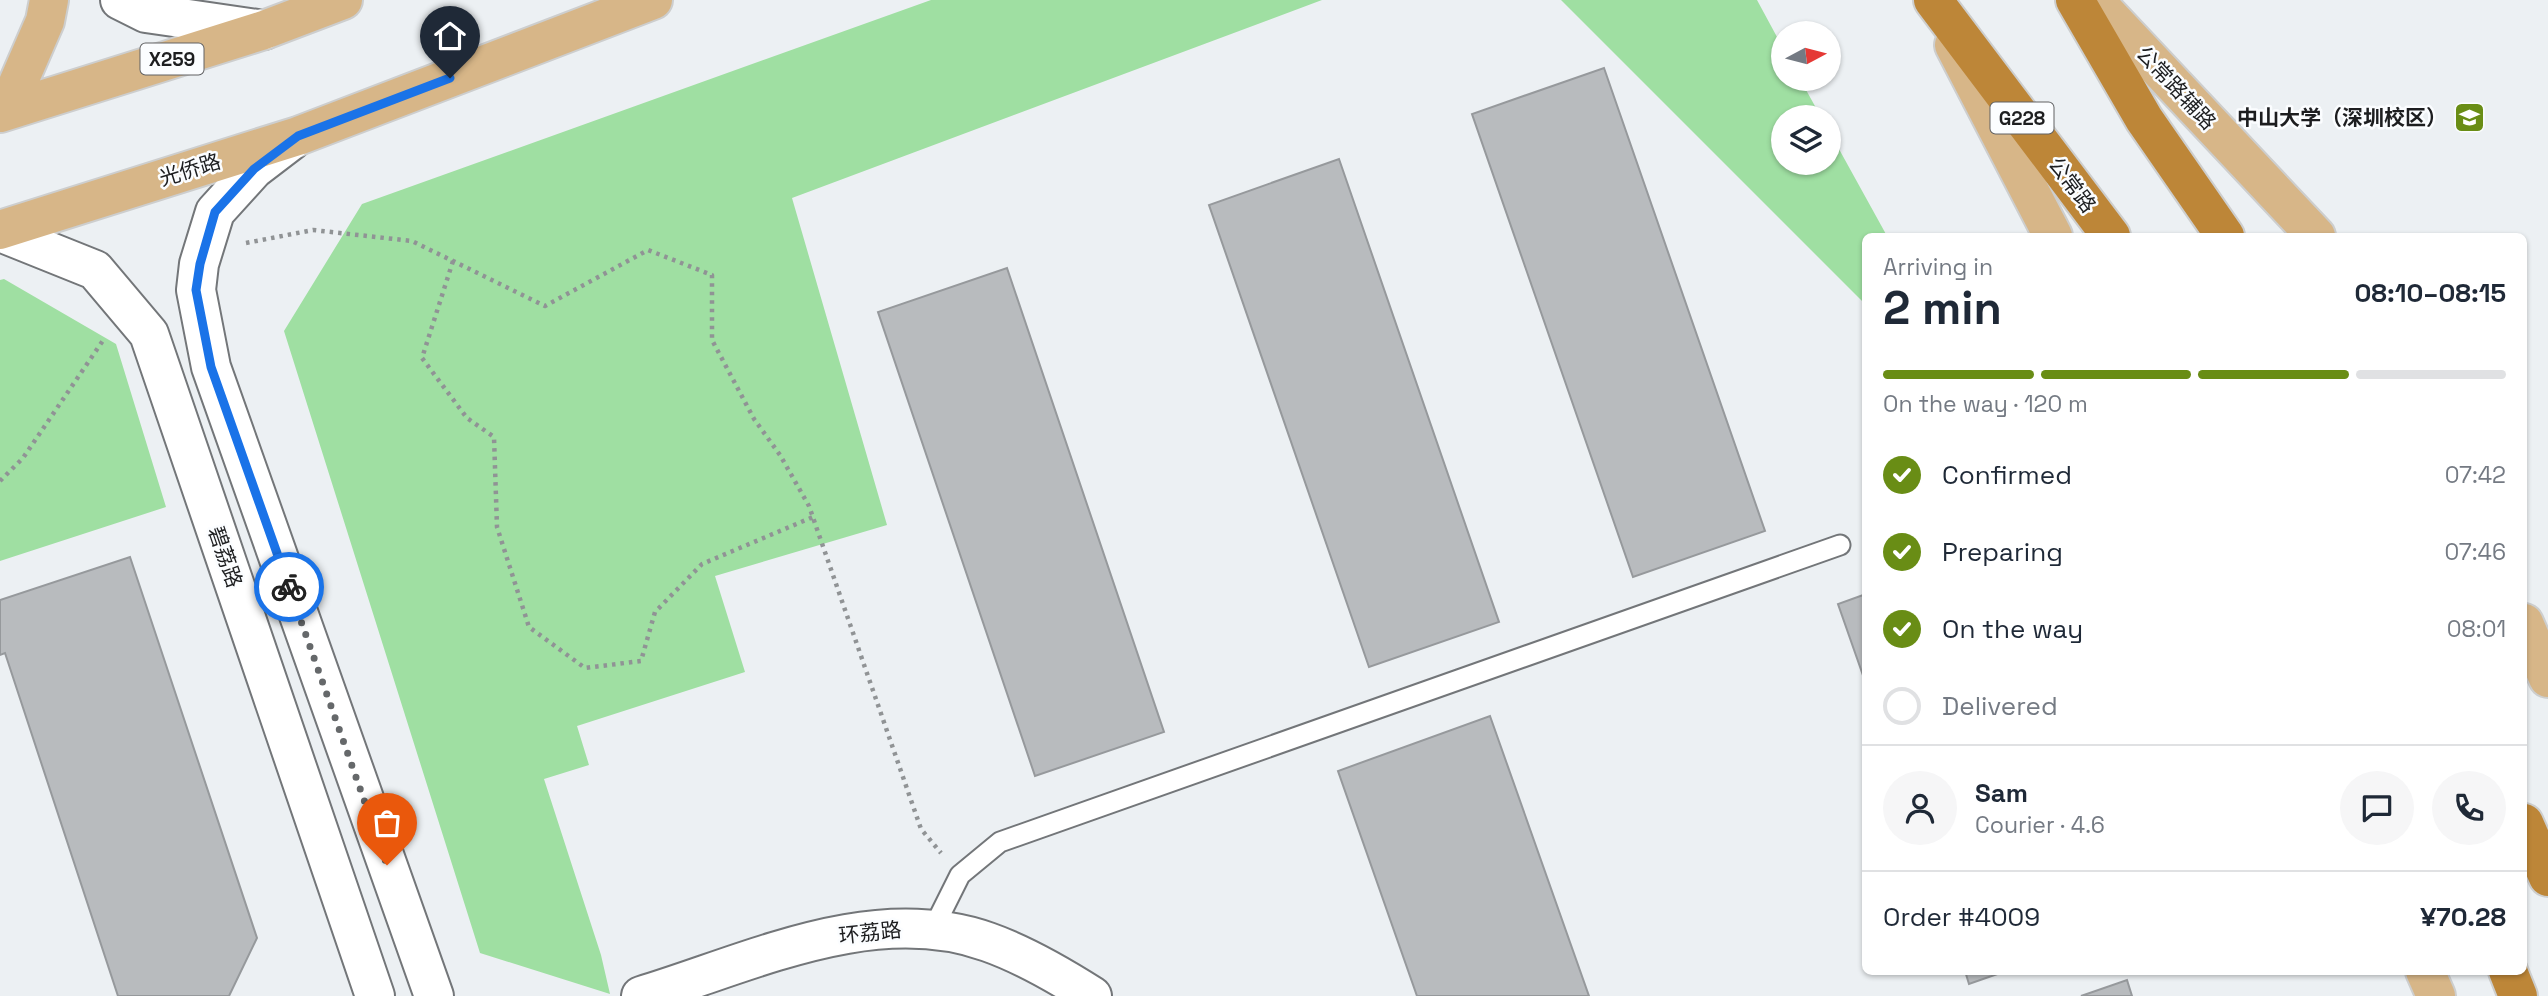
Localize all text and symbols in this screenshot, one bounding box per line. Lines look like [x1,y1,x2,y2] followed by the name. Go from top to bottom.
[420,6,480,78] pin
[431,17,469,55] icon: home
[1771,21,1841,91] north arrow
[1771,21,1841,175] map controls
[2131,40,2222,135] street label: 公常路辅路
[140,44,204,74] road number: X259
[2453,101,2487,135] school or university icon: 中山大学（深圳校区）
[1990,102,2054,134] road number: G228
[2237,104,2447,131] place label: 中山大学（深圳校区）
[1771,105,1841,175] button: layers
[156,147,224,192] street label: 光侨路
[2043,151,2102,218] street label: 公常路
[1883,252,1993,282] text: Arriving in
[2354,276,2506,310] text: 08:10–08:15
[1883,279,2002,337] text: 2 min
[1883,389,2088,419] text: On the way · 120 m
[1883,456,1921,494] icon: check
[1942,458,2072,492] text: Confirmed
[2445,460,2506,490] text: 07:42
[202,523,248,591] street label: 碧荔路
[1883,533,1921,571] icon: check
[1942,535,2063,569] text: Preparing
[2444,537,2506,567] text: 07:46
[254,552,324,622] courier
[270,568,308,606] icon: bike
[1883,610,1921,648] icon: check
[1942,612,2083,646] text: On the way
[2447,614,2506,644] text: 08:01
[1942,689,2058,723] text: Delivered
[1883,771,1957,845] button: person
[2340,771,2414,845] button: chat
[2432,771,2506,845] button: phone
[1975,776,2028,810] text: Sam
[357,793,417,865] pin
[368,804,406,842] icon: bag
[1975,810,2105,840] text: Courier · 4.6
[1883,900,2040,934] text: Order #4009
[2420,900,2506,934] text: ¥70.28
[837,916,903,949] street label: 环荔路

